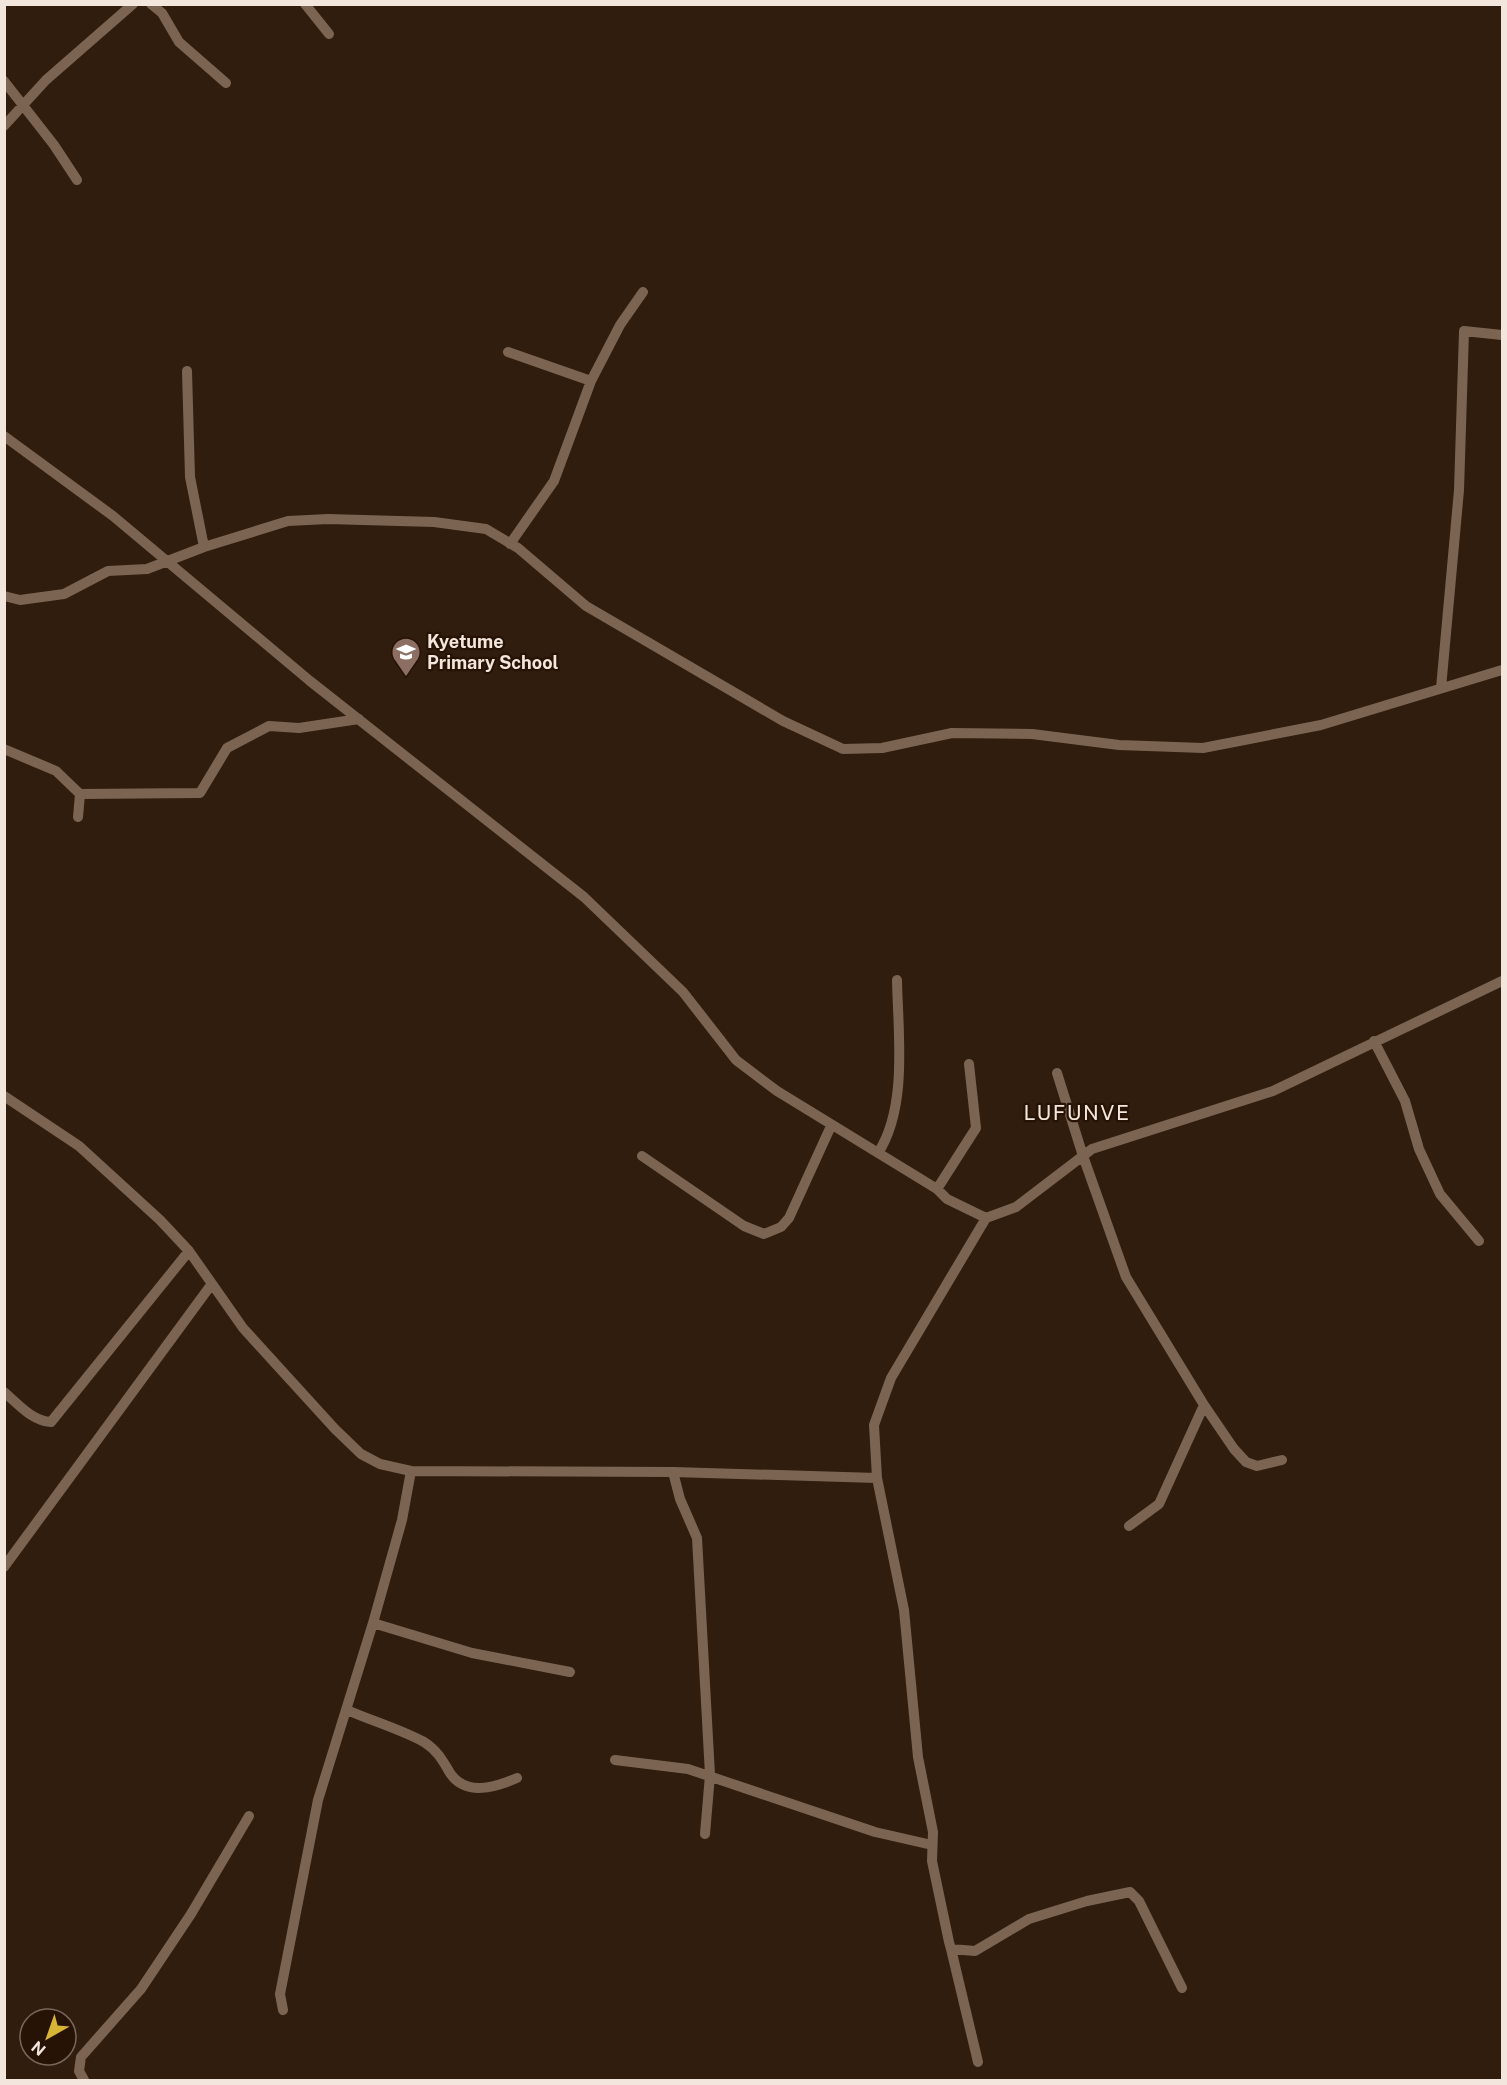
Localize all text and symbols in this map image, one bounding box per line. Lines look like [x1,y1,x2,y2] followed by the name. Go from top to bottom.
[427,631,559,673] place label: Kyetume Primary School
[390,636,422,678] school or university icon: Kyetume Primary School
[1023,1100,1131,1125] district label: LUFUNVE
[18,2007,78,2067] north arrow
[28,2037,50,2059] text: N

